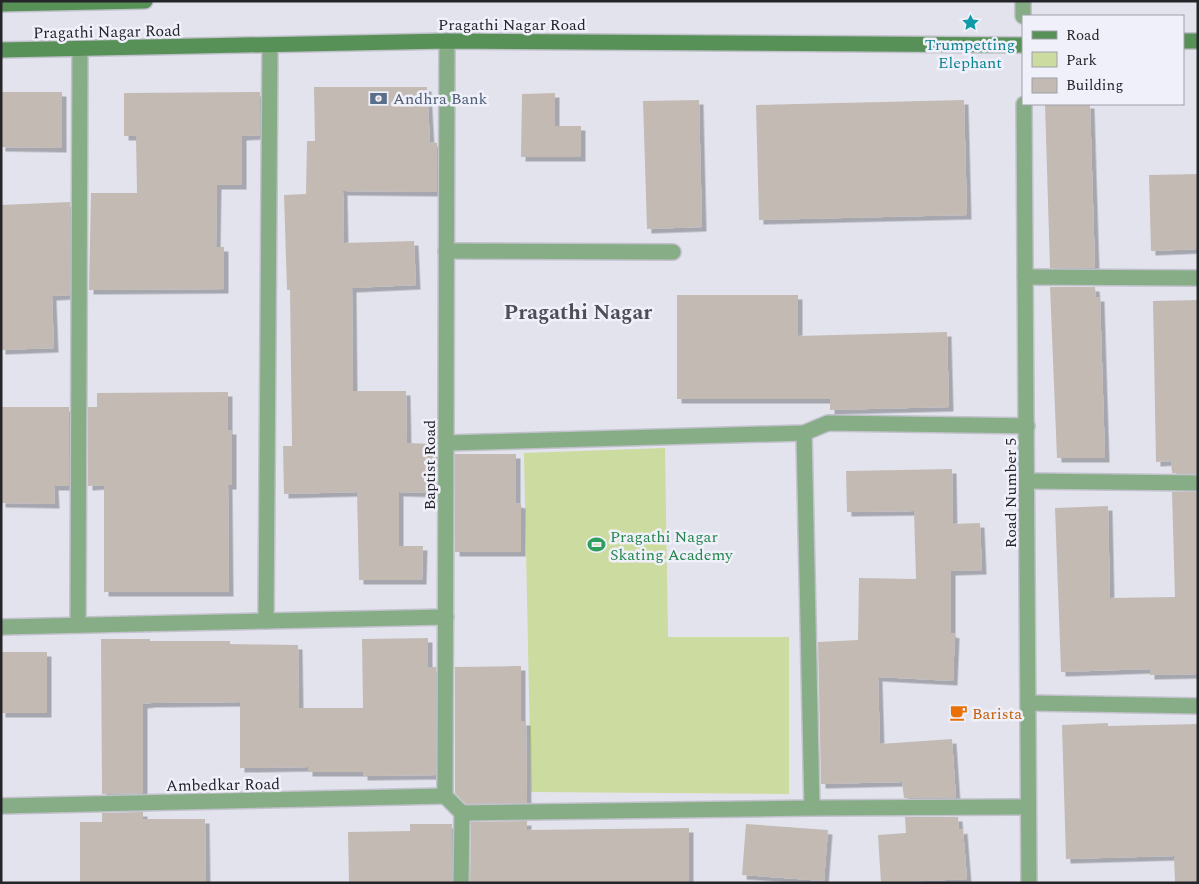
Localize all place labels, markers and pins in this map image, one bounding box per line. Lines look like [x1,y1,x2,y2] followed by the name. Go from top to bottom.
[960,13,980,33] place icon: Trumpetting Elephant
[925,33,1015,75] place label: Trumpetting Elephant
[393,87,488,111] place label: Andhra Bank
[369,88,389,108] bank icon: Andhra Bank
[610,525,734,567] place label: Pragathi Nagar Skating Academy
[586,535,606,555] sports icon: Pragathi Nagar Skating Academy
[972,702,1022,726] place label: Barista
[948,703,968,723] cafe icon: Barista

